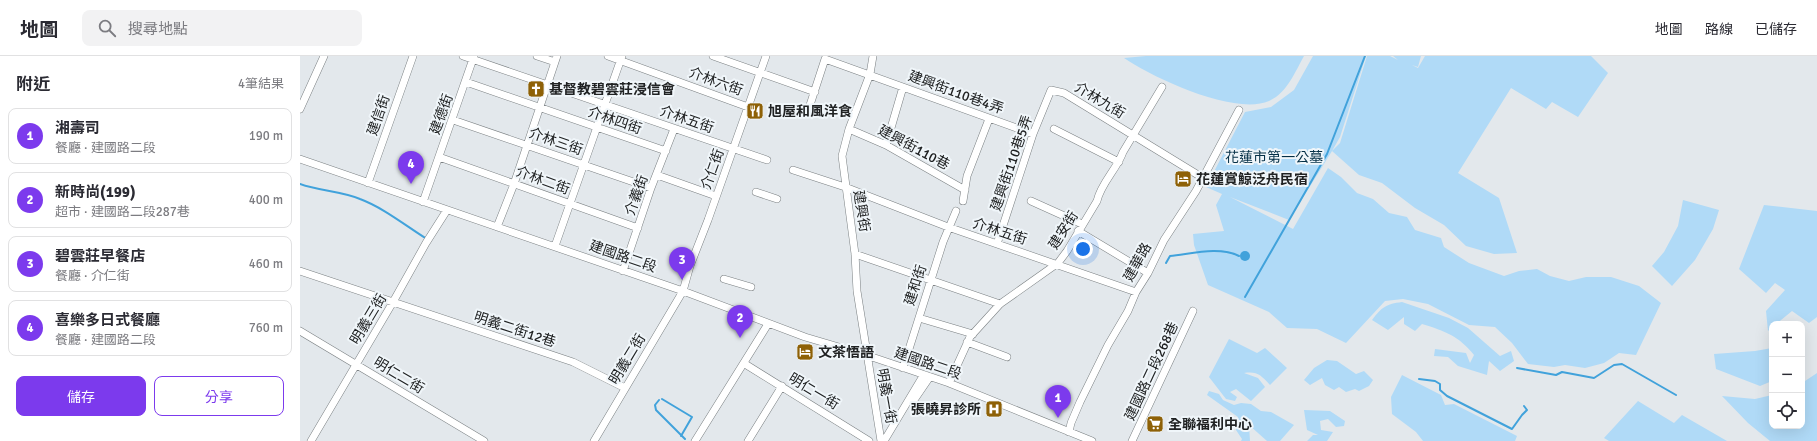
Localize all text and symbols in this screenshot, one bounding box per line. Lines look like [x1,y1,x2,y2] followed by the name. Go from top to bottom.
[82,10,362,46] search box
[96,17,118,39] icon: search
[20,18,58,42] text: 地圖
[128,20,188,38] text: 搜尋地點
[1655,21,1683,38] text: 地圖
[1705,21,1733,38] text: 路線
[1755,21,1797,38] text: 已儲存
[687,64,745,99] street label: 介林六街
[906,67,1006,118] street label: 建興街110巷4弄
[16,74,50,95] text: 附近
[238,76,284,92] text: 4筆結果
[526,79,546,99] church icon: 基督教碧雲莊浸信會
[1071,79,1128,122] street label: 介林九街
[549,81,675,98] place label: 基督教碧雲莊浸信會
[426,92,457,137] street label: 建德街
[364,93,393,138] street label: 建信街
[745,101,765,121] restaurant icon: 旭屋和風洋食
[658,102,716,137] street label: 介林五街
[586,103,644,138] street label: 介林四街
[768,103,852,120] place label: 旭屋和風洋食
[987,113,1036,213] street label: 建興街110巷5弄
[55,119,100,137] text: 湘壽司
[875,121,952,173] street label: 建興街110巷
[527,124,585,159] street label: 介林三街
[26,128,34,144] text: 1
[249,128,283,144] text: 190 m
[55,140,156,156] text: 餐廳 · 建國路二段
[697,147,728,192] street label: 介仁街
[1225,149,1323,166] park label: 花蓮市第一公墓
[398,151,424,184] pin: 4
[514,163,572,198] street label: 介林二街
[1173,169,1193,189] hotel icon: 花蓮賞鯨泛舟民宿
[1196,171,1308,188] place label: 花蓮賞鯨泛舟民宿
[621,173,652,218] street label: 介義街
[55,183,136,201] text: 新時尚(199)
[850,189,873,233] street label: 建興街
[26,192,34,208] text: 2
[249,192,283,208] text: 400 m
[55,204,190,220] text: 超市 · 建國路二段287巷
[1045,208,1082,253] street label: 建安街
[971,215,1029,248] street label: 介林五街
[587,237,659,276] street label: 建國路二段
[1073,239,1093,259] your location
[1120,240,1155,285] street label: 建華路
[55,247,145,265] text: 碧雲莊早餐店
[669,247,695,280] pin: 3
[26,256,34,272] text: 3
[249,256,283,272] text: 460 m
[901,263,930,308] street label: 建和街
[55,268,130,284] text: 餐廳 · 介仁街
[347,291,390,348] street label: 明義三街
[727,305,753,338] pin: 2
[472,308,558,351] street label: 明義二街12巷
[55,311,160,329] text: 喜樂多日式餐廳
[1121,319,1182,423] street label: 建國路二段268巷
[26,320,34,336] text: 4
[249,320,283,336] text: 760 m
[1769,321,1805,429] map controls
[1769,321,1805,357] button: +
[606,331,649,388] street label: 明義二街
[55,332,156,348] text: 餐廳 · 建國路二段
[795,342,815,362] hotel icon: 文茶悟語
[818,344,874,361] place label: 文茶悟語
[892,344,964,383] street label: 建國路二段
[370,354,427,397] street label: 明仁二街
[1769,357,1805,393] button: −
[873,367,900,425] street label: 明義一街
[785,370,842,413] street label: 明仁一街
[16,376,146,416] button: 儲存
[154,376,284,416] button: 分享
[1045,385,1071,418] pin: 1
[1769,393,1805,429] button: locate
[984,399,1004,419] hospital icon: 張曉昇診所
[911,401,981,418] place label: 張曉昇診所
[1145,414,1165,434] supermarket icon: 全聯福利中心
[1168,416,1252,433] place label: 全聯福利中心

